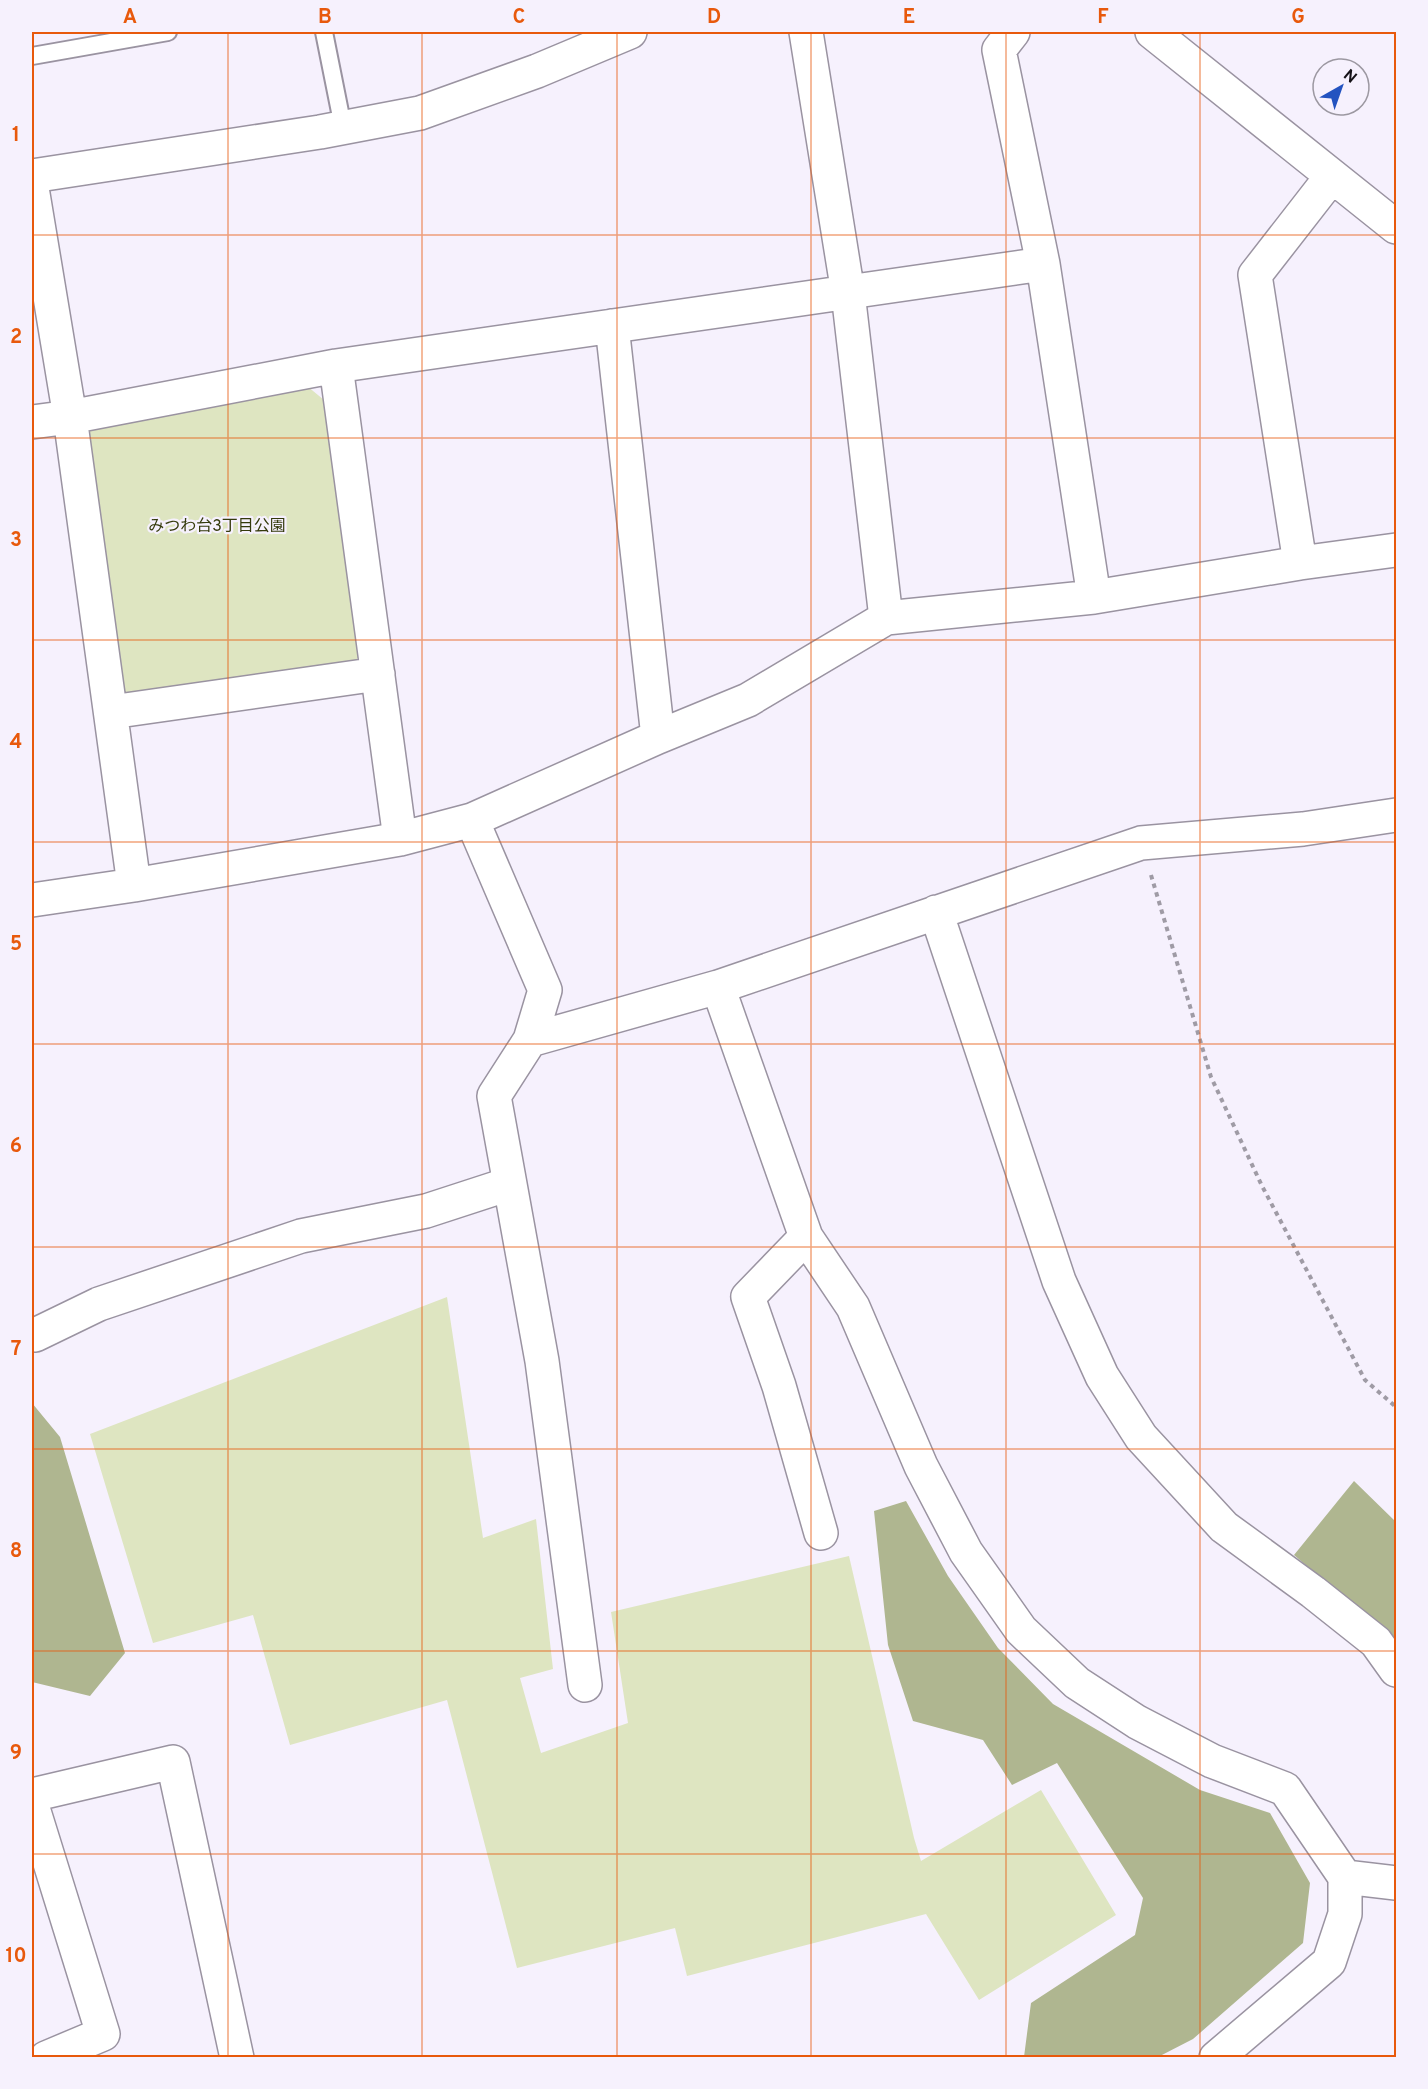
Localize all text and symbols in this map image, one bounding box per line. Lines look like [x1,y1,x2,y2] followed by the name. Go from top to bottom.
[123,5,137,31] text: A
[318,5,332,31] text: B
[513,5,525,31] text: C
[707,5,721,31] text: D
[903,5,915,31] text: E
[1097,5,1109,31] text: F
[1291,5,1305,31] text: G
[1311,57,1371,117] north arrow
[1339,66,1360,88] text: N
[12,123,20,149] text: 1
[10,325,22,351] text: 2
[148,517,286,537] park label: みつわ台3丁目公園
[10,528,22,554] text: 3
[10,730,22,756] text: 4
[10,932,22,958] text: 5
[10,1134,22,1160] text: 6
[11,1337,21,1363] text: 7
[10,1539,22,1565] text: 8
[10,1741,22,1767] text: 9
[5,1944,27,1970] text: 10

